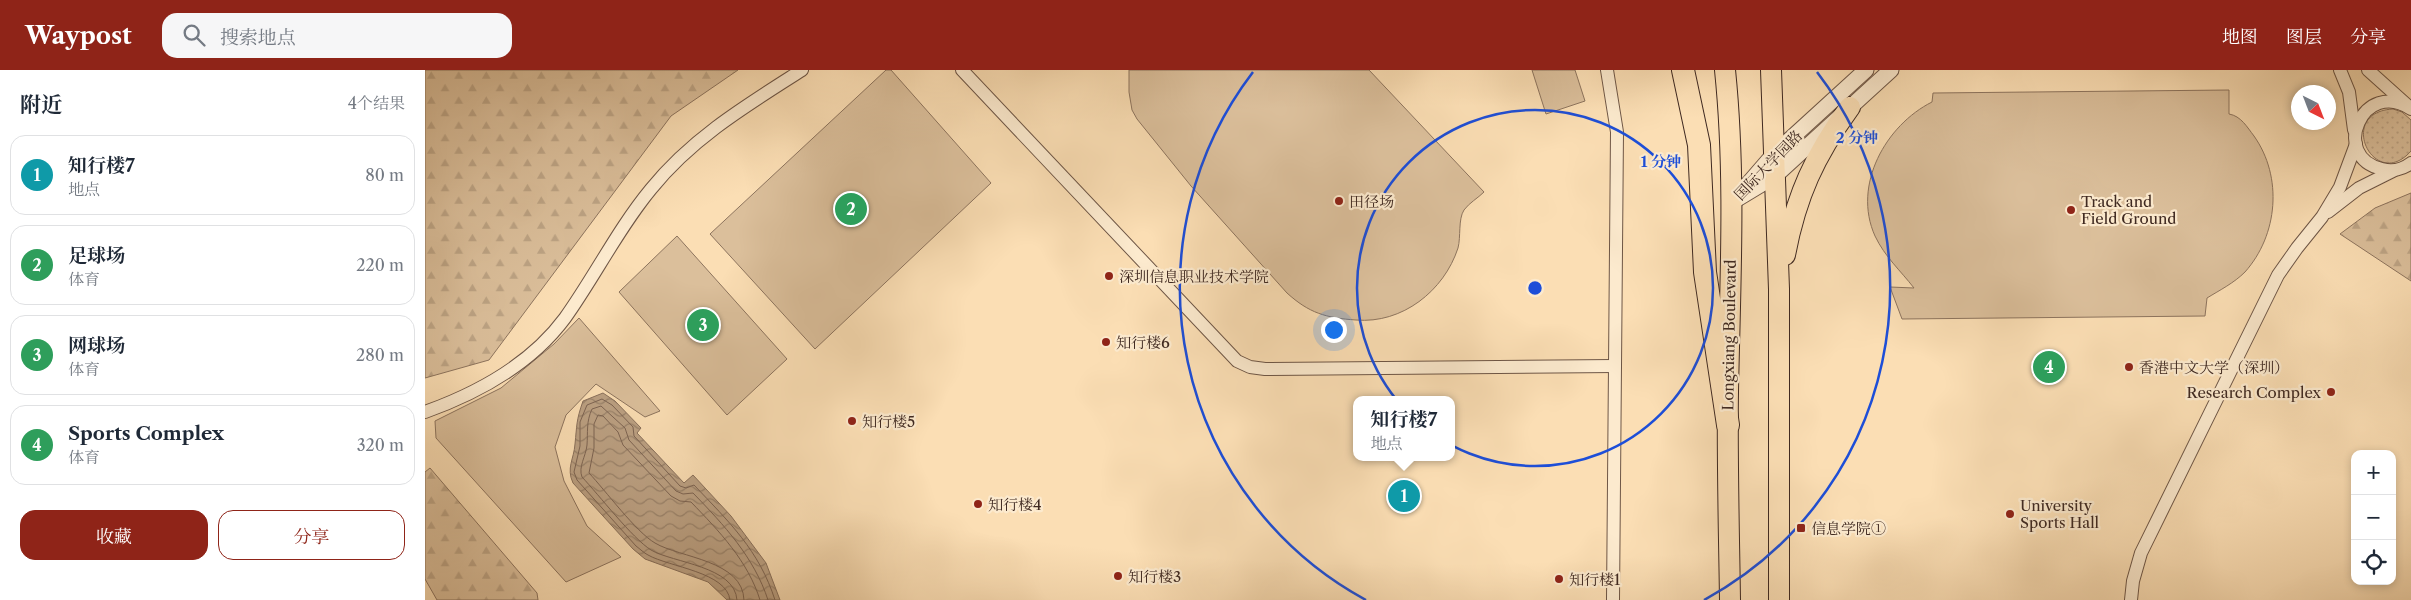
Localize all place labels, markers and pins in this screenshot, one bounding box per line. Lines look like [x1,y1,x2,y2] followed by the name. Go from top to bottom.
[835,190,867,228] pin: 2
[1349,192,1394,211] place label: 田径场
[2081,192,2176,228] place label: Track and Field Ground
[1333,195,1345,207] marker: 田径场
[2065,204,2077,216] marker: Track and Field Ground
[1119,267,1269,286] place label: 深圳信息职业技术学院
[1103,270,1115,282] marker: 深圳信息职业技术学院
[1526,279,1544,297] centre of rings
[687,306,719,344] pin: 3
[1116,333,1170,352] place label: 知行楼6
[1100,336,1112,348] marker: 知行楼6
[2033,348,2065,386] pin: 4
[2139,358,2289,377] place label: 香港中文大学（深圳）
[2123,361,2135,373] marker: 香港中文大学（深圳）
[2187,383,2321,402] place label: Research Complex
[2325,386,2337,398] marker: Research Complex
[862,412,915,431] place label: 知行楼5
[846,415,858,427] marker: 知行楼5
[1388,477,1420,515] pin: 1
[988,495,1042,514] place label: 知行楼4
[2020,496,2100,532] place label: University Sports Hall
[972,498,984,510] marker: 知行楼4
[2004,508,2016,520] marker: University Sports Hall
[1811,519,1886,538] place label: 信息学院①
[1795,522,1807,534] marker: 信息学院①
[1128,567,1181,586] place label: 知行楼3
[1112,570,1124,582] marker: 知行楼3
[1569,570,1621,589] place label: 知行楼1
[1553,573,1565,585] marker: 知行楼1

